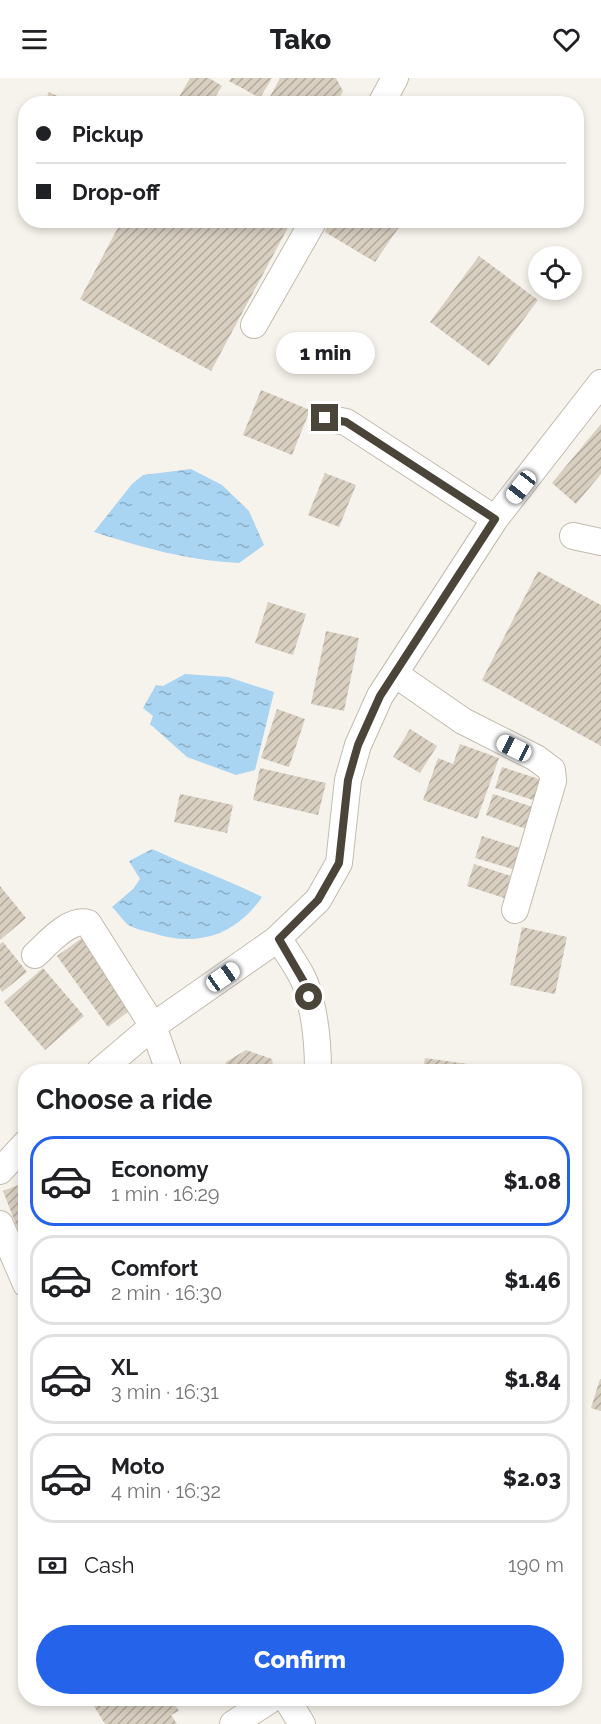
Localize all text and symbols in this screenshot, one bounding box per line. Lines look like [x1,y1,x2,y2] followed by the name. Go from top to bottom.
[18,23,51,56] icon: menu
[550,23,583,56] icon: heart
[270,24,331,55] text: Tako
[72,121,144,147] text: Pickup
[72,179,160,205] text: Drop-off
[528,246,582,300] map controls
[528,246,582,300] button: locate
[276,331,374,373] callout: 1 min
[300,341,351,365] text: 1 min
[311,404,338,431] route end
[503,467,539,507] car
[494,732,534,764] car
[203,959,243,995] car
[295,983,322,1010] route start
[36,1084,212,1115] text: Choose a ride
[39,1154,93,1208] icon: car
[111,1156,209,1182] text: Economy
[503,1168,561,1194] text: $1.08
[111,1182,220,1206] text: 1 min · 16:29
[39,1253,93,1307] icon: car
[111,1255,198,1281] text: Comfort
[504,1267,561,1293] text: $1.46
[111,1281,222,1305] text: 2 min · 16:30
[39,1352,93,1406] icon: car
[111,1354,138,1380] text: XL
[504,1366,561,1392] text: $1.84
[111,1380,219,1404] text: 3 min · 16:31
[39,1451,93,1505] icon: car
[111,1453,165,1479] text: Moto
[503,1465,561,1491] text: $2.03
[111,1479,221,1503] text: 4 min · 16:32
[36,1549,69,1582] icon: cash
[84,1552,135,1578] text: Cash
[508,1553,564,1577] text: 190 m
[36,1625,564,1694] button: Confirm

